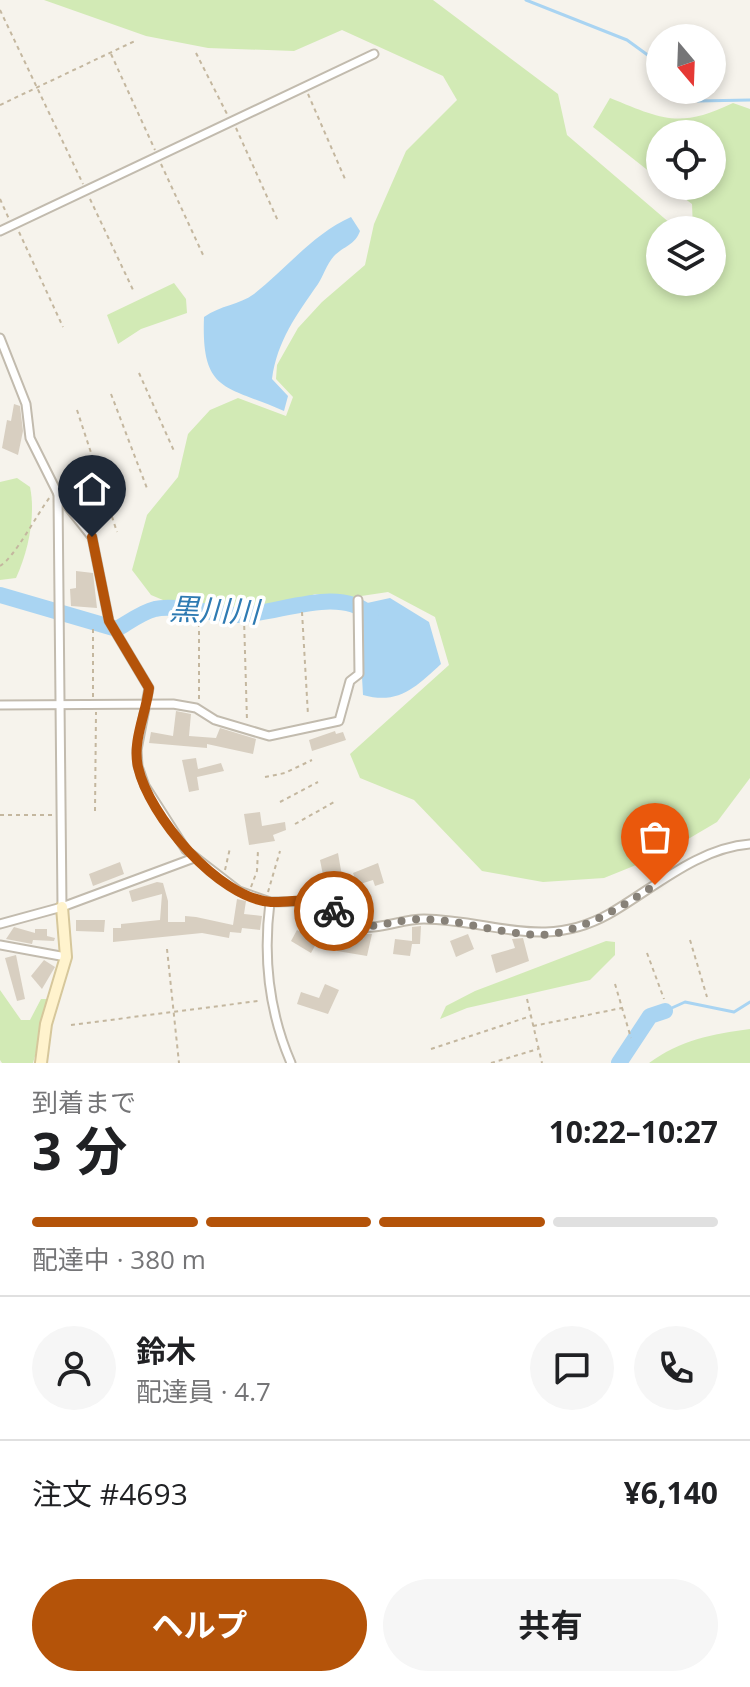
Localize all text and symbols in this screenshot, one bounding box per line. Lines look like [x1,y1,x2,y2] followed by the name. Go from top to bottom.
[646,24,726,104] north arrow
[646,24,726,296] map controls
[646,120,726,200] button: locate
[646,216,726,296] button: layers
[58,455,126,537] pin
[70,467,114,511] icon: home
[168,587,263,632] water label: 黒川川
[621,803,689,885] pin
[633,815,677,859] icon: bag
[294,871,374,951] courier
[312,889,356,933] icon: bike
[32,1084,136,1120] text: 到着まで
[549,1111,718,1152] text: 10:22–10:27
[32,1114,127,1185] text: 3 分
[32,1241,206,1277] text: 配達中 · 380 m
[32,1326,116,1410] button: person
[530,1326,614,1410] button: chat
[634,1326,718,1410] button: phone
[136,1330,196,1371] text: 鈴木
[136,1373,271,1409] text: 配達員 · 4.7
[624,1472,718,1513] text: ¥6,140
[32,1473,188,1514] text: 注文 #4693
[32,1579,367,1671] button: ヘルプ
[383,1579,718,1671] button: 共有

